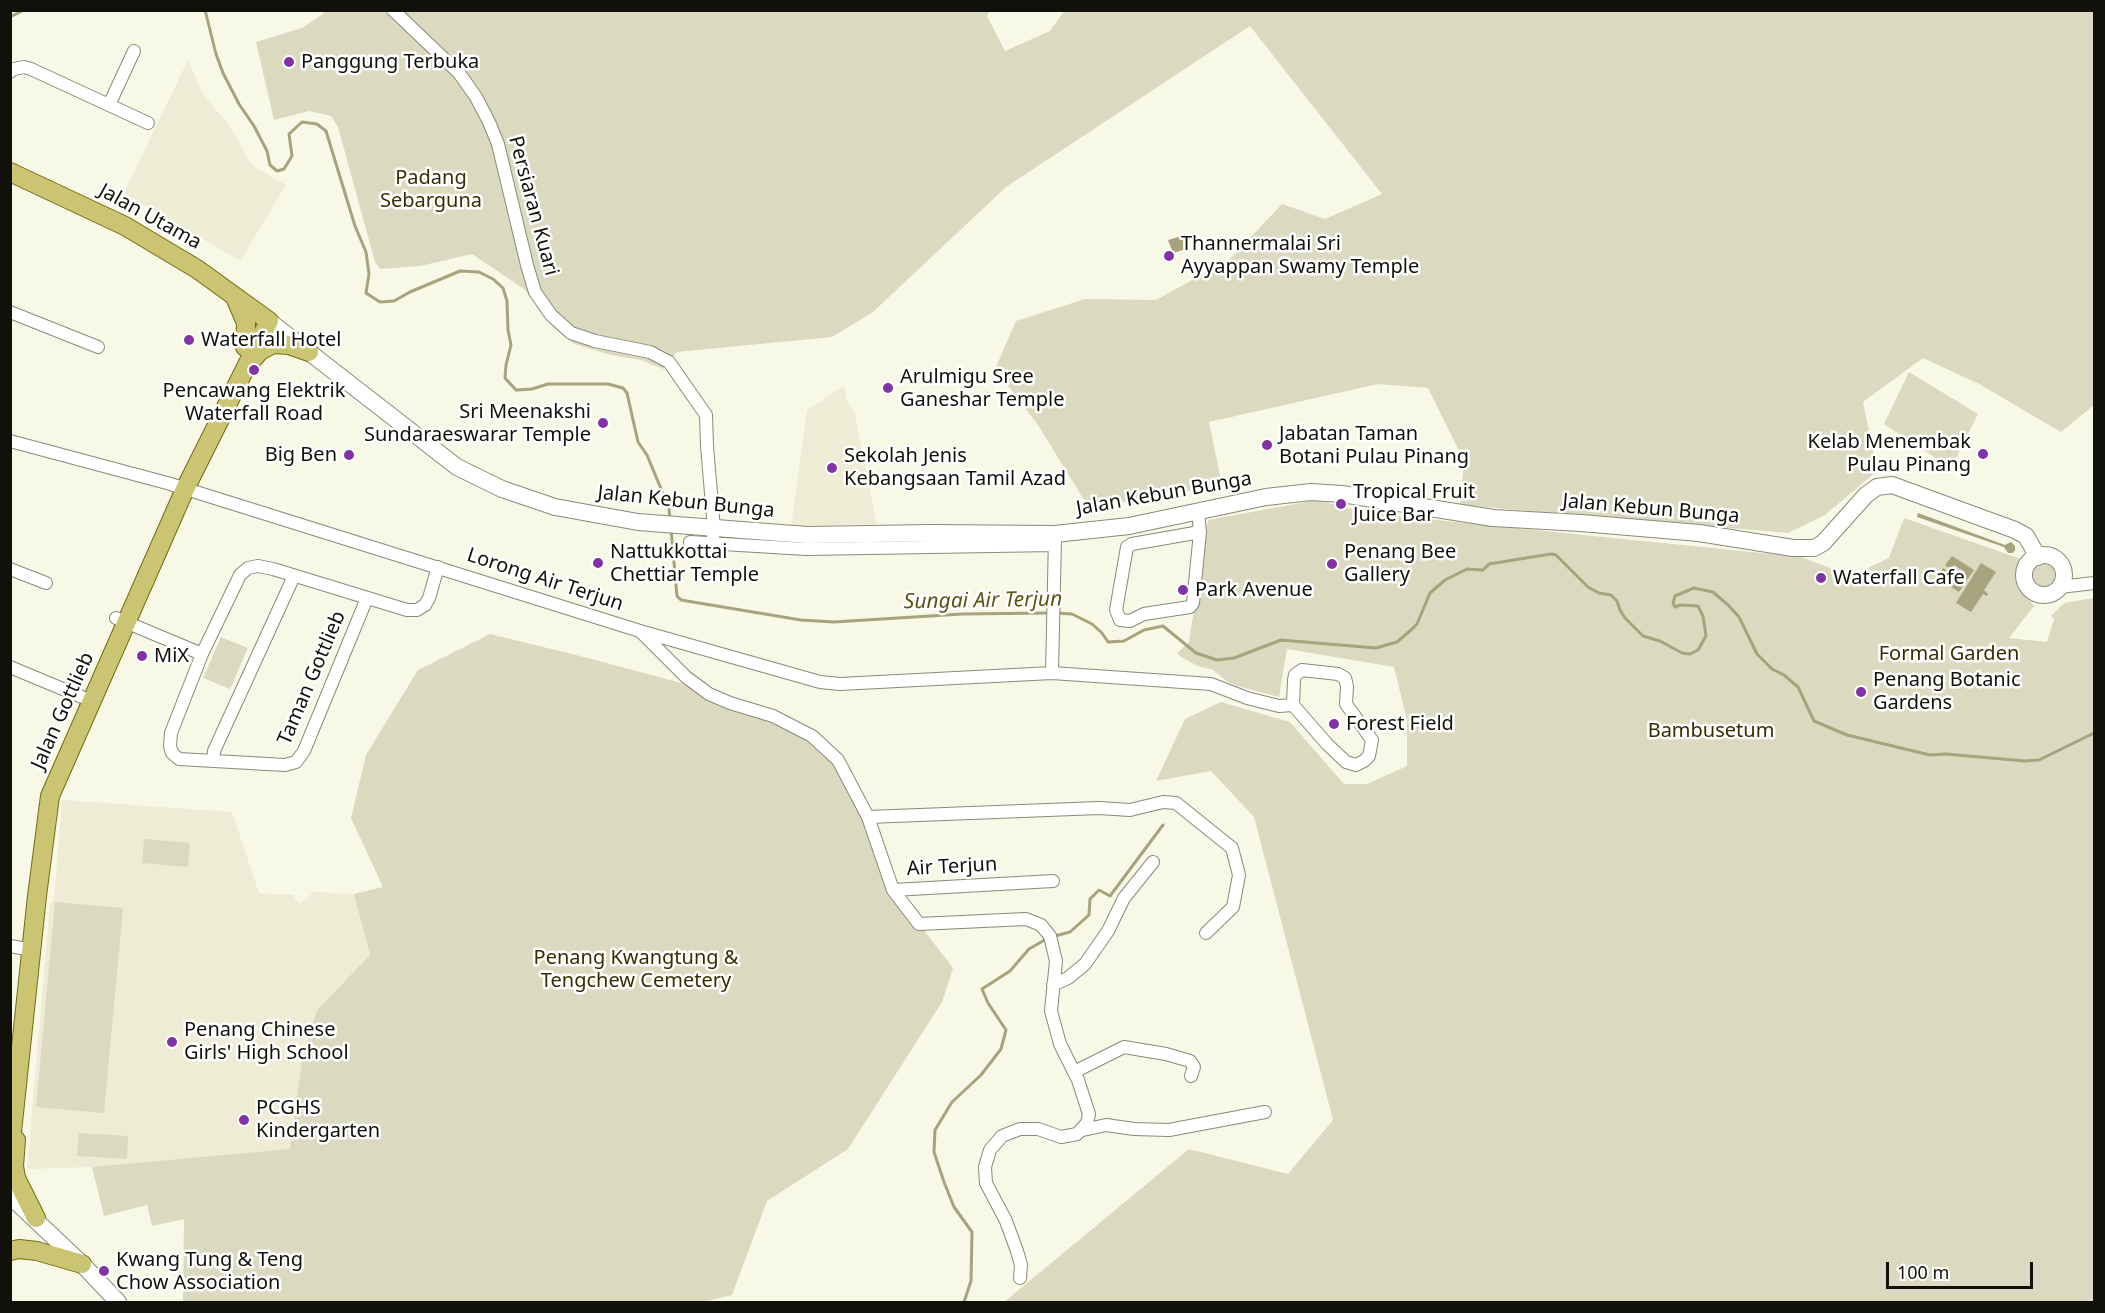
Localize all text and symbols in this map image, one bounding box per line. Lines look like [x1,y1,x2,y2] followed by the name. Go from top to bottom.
[301,50,479,74] place label: Panggung Terbuka
[282,55,296,69] marker: Panggung Terbuka
[503,134,563,278] street label: Persiaran Kuari
[380,166,482,213] park label: Padang Sebarguna
[95,179,205,255] street label: Jalan Utama
[1181,232,1419,279] place label: Thannermalai Sri Ayyappan Swamy Temple
[1162,249,1176,263] marker: Thannermalai Sri Ayyappan Swamy Temple
[201,328,341,352] place label: Waterfall Hotel
[182,333,196,347] marker: Waterfall Hotel
[247,363,261,377] marker: Pencawang Elektrik Waterfall Road
[900,365,1064,412] place label: Arulmigu Sree Ganeshar Temple
[163,379,345,426] place label: Pencawang Elektrik Waterfall Road
[881,381,895,395] marker: Arulmigu Sree Ganeshar Temple
[364,400,591,447] place label: Sri Meenakshi Sundaraeswarar Temple
[596,416,610,430] marker: Sri Meenakshi Sundaraeswarar Temple
[1279,422,1469,469] place label: Jabatan Taman Botani Pulau Pinang
[1808,430,1971,477] place label: Kelab Menembak Pulau Pinang
[1260,438,1274,452] marker: Jabatan Taman Botani Pulau Pinang
[265,443,337,467] place label: Big Ben
[844,444,1066,491] place label: Sekolah Jenis Kebangsaan Tamil Azad
[1976,447,1990,461] marker: Kelab Menembak Pulau Pinang
[342,448,356,462] marker: Big Ben
[825,461,839,475] marker: Sekolah Jenis Kebangsaan Tamil Azad
[1074,467,1254,521] street label: Jalan Kebun Bunga
[1353,480,1475,527] place label: Tropical Fruit Juice Bar
[596,481,776,523] street label: Jalan Kebun Bunga
[1561,489,1741,529] street label: Jalan Kebun Bunga
[1334,497,1348,511] marker: Tropical Fruit Juice Bar
[610,540,759,587] place label: Nattukkottai Chettiar Temple
[1344,540,1456,587] place label: Penang Bee Gallery
[464,543,626,617] street label: Lorong Air Terjun
[591,556,605,570] marker: Nattukkottai Chettiar Temple
[1325,557,1339,571] marker: Penang Bee Gallery
[1833,566,1965,590] place label: Waterfall Cafe
[1814,571,1828,585] marker: Waterfall Cafe
[1195,578,1313,602] place label: Park Avenue
[1176,583,1190,597] marker: Park Avenue
[904,587,1062,615] water label: Sungai Air Terjun
[273,607,351,749] street label: Taman Gottlieb
[1879,642,2019,666] park label: Formal Garden
[154,644,189,668] place label: MiX
[26,649,100,773] street label: Jalan Gottlieb
[135,649,149,663] marker: MiX
[1873,668,2020,715] place label: Penang Botanic Gardens
[1854,685,1868,699] marker: Penang Botanic Gardens
[1346,712,1454,736] place label: Forest Field
[1327,717,1341,731] marker: Forest Field
[1648,719,1774,743] park label: Bambusetum
[906,853,998,881] street label: Air Terjun
[534,946,738,993] park label: Penang Kwangtung & Tengchew Cemetery
[184,1018,349,1065] place label: Penang Chinese Girls' High School
[165,1035,179,1049] marker: Penang Chinese Girls' High School
[256,1096,380,1143] place label: PCGHS Kindergarten
[237,1113,251,1127] marker: PCGHS Kindergarten
[116,1248,303,1295] place label: Kwang Tung & Teng Chow Association
[1889,1250,2036,1288] scale bar
[1897,1260,1949,1284] text: 100 m
[97,1264,111,1278] marker: Kwang Tung & Teng Chow Association

